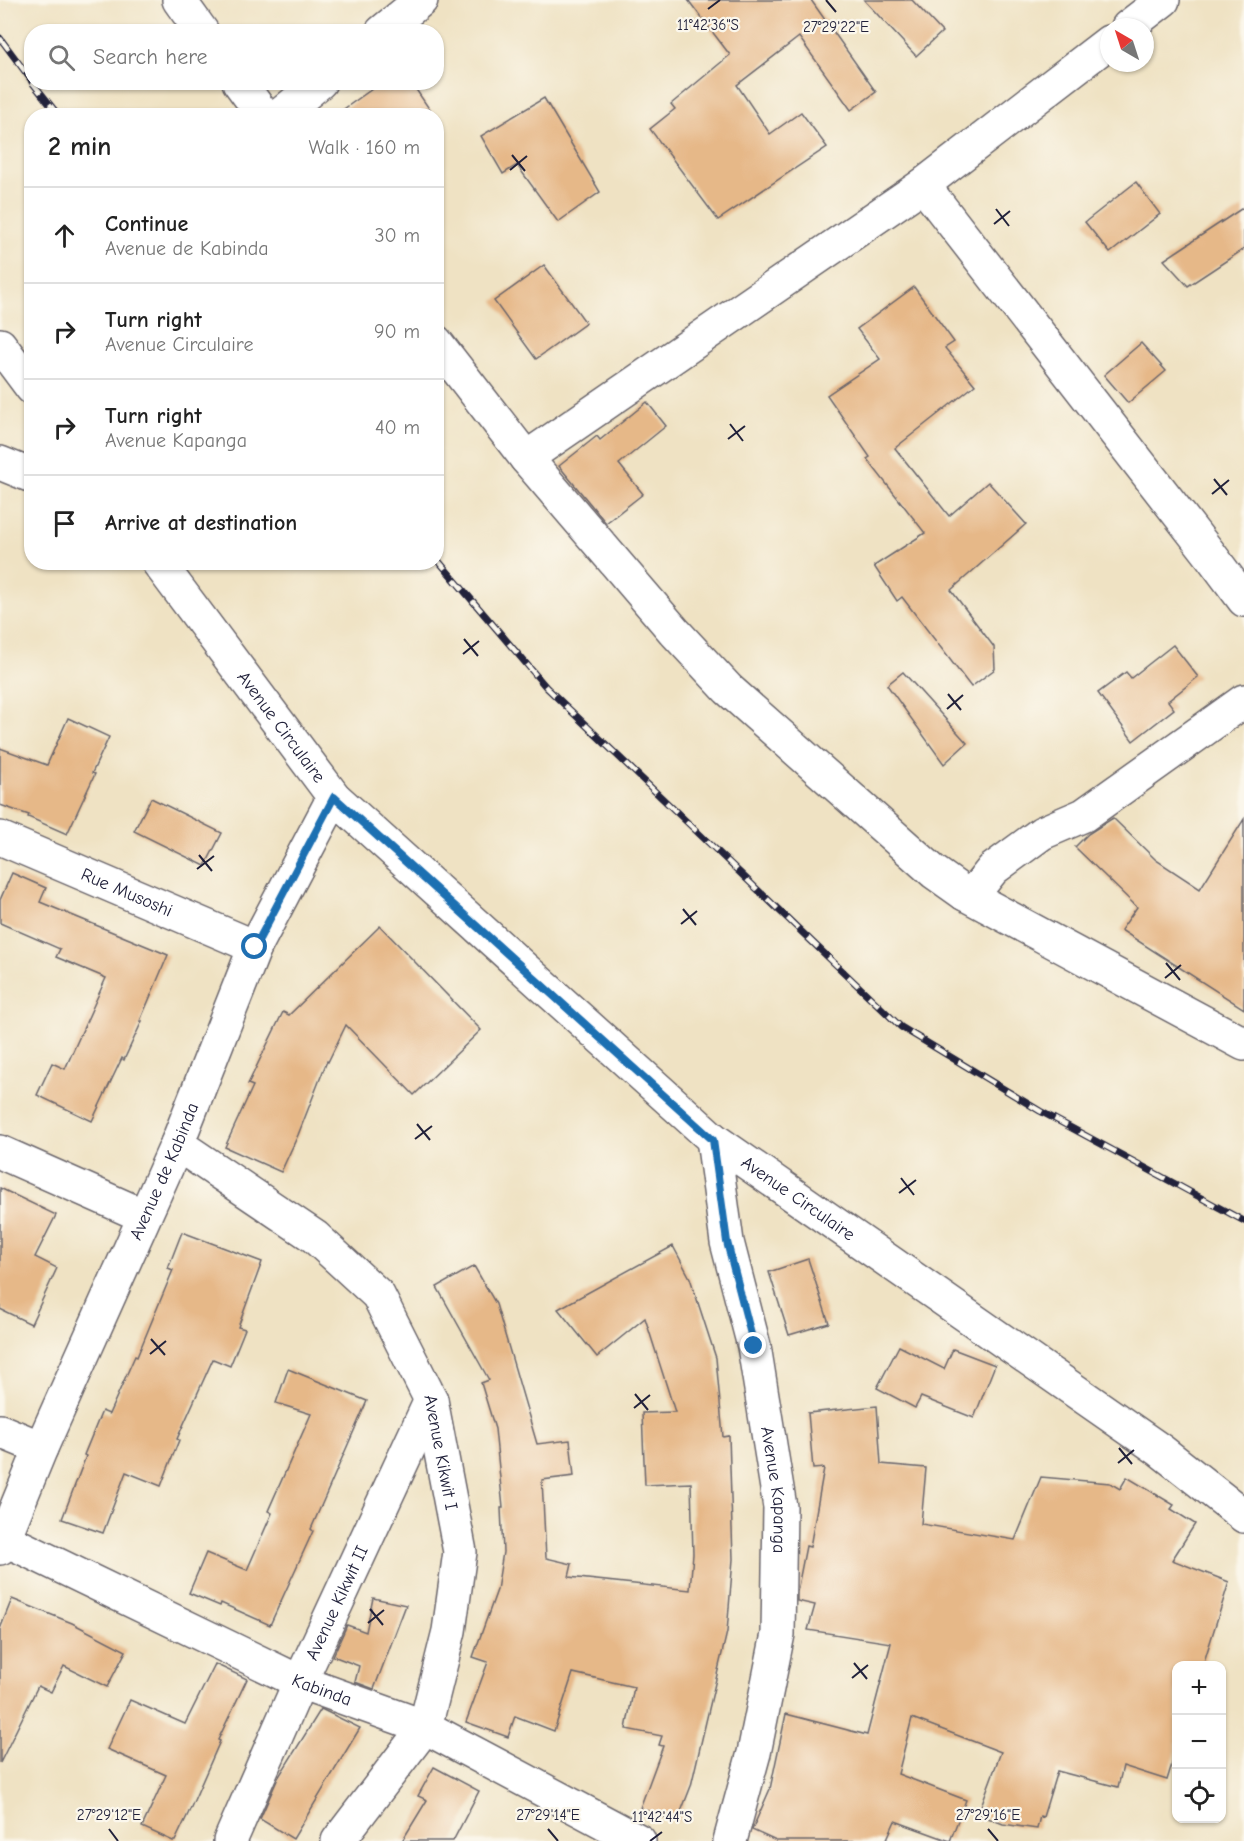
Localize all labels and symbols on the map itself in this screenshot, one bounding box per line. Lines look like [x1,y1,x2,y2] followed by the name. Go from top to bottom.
[677,16,739,34] text: 11°42'36"S
[803,18,869,36] text: 27°29'22"E
[1100,18,1154,72] north arrow
[233,667,330,787] street label: Avenue Circulaire
[78,864,176,921] street label: Rue Musoshi
[241,933,267,959] route start
[125,1100,203,1243] street label: Avenue de Kabinda
[737,1152,859,1246] street label: Avenue Circulaire
[740,1332,766,1358] route end
[419,1393,462,1512] street label: Avenue Kikwit I
[756,1425,790,1554] street label: Avenue Kapanga
[302,1542,373,1664] street label: Avenue Kikwit II
[288,1670,354,1711] street label: Kabinda
[77,1806,141,1824] text: 27°29'12"E
[516,1806,580,1824] text: 27°29'14"E
[956,1806,1020,1824] text: 27°29'16"E
[632,1808,692,1826] text: 11°42'44"S

